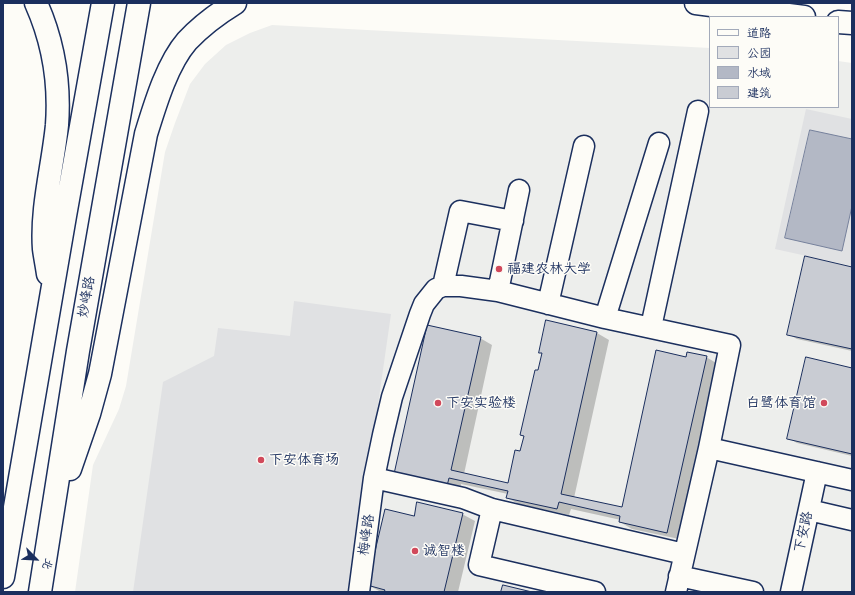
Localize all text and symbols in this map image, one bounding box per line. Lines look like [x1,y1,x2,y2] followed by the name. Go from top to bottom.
[709,16,839,108] legend
[747,26,771,40] text: 道路
[747,46,771,60] text: 公园
[747,66,771,80] text: 水域
[747,86,771,100] text: 建筑
[507,261,591,277] place label: 福建农林大学
[494,264,504,274] marker: 福建农林大学
[75,275,99,319] street label: 妙峰路
[446,395,516,411] place label: 下安实验楼
[746,395,816,411] place label: 白鹭体育馆
[433,398,443,408] marker: 下安实验楼
[819,398,829,408] marker: 白鹭体育馆
[269,452,339,468] place label: 下安体育场
[256,455,266,465] marker: 下安体育场
[791,510,817,554] street label: 下安路
[356,513,378,557] street label: 梅峰路
[16,539,56,579] north arrow
[423,543,465,559] place label: 诚智楼
[410,546,420,556] marker: 诚智楼
[39,556,56,572] text: 北

